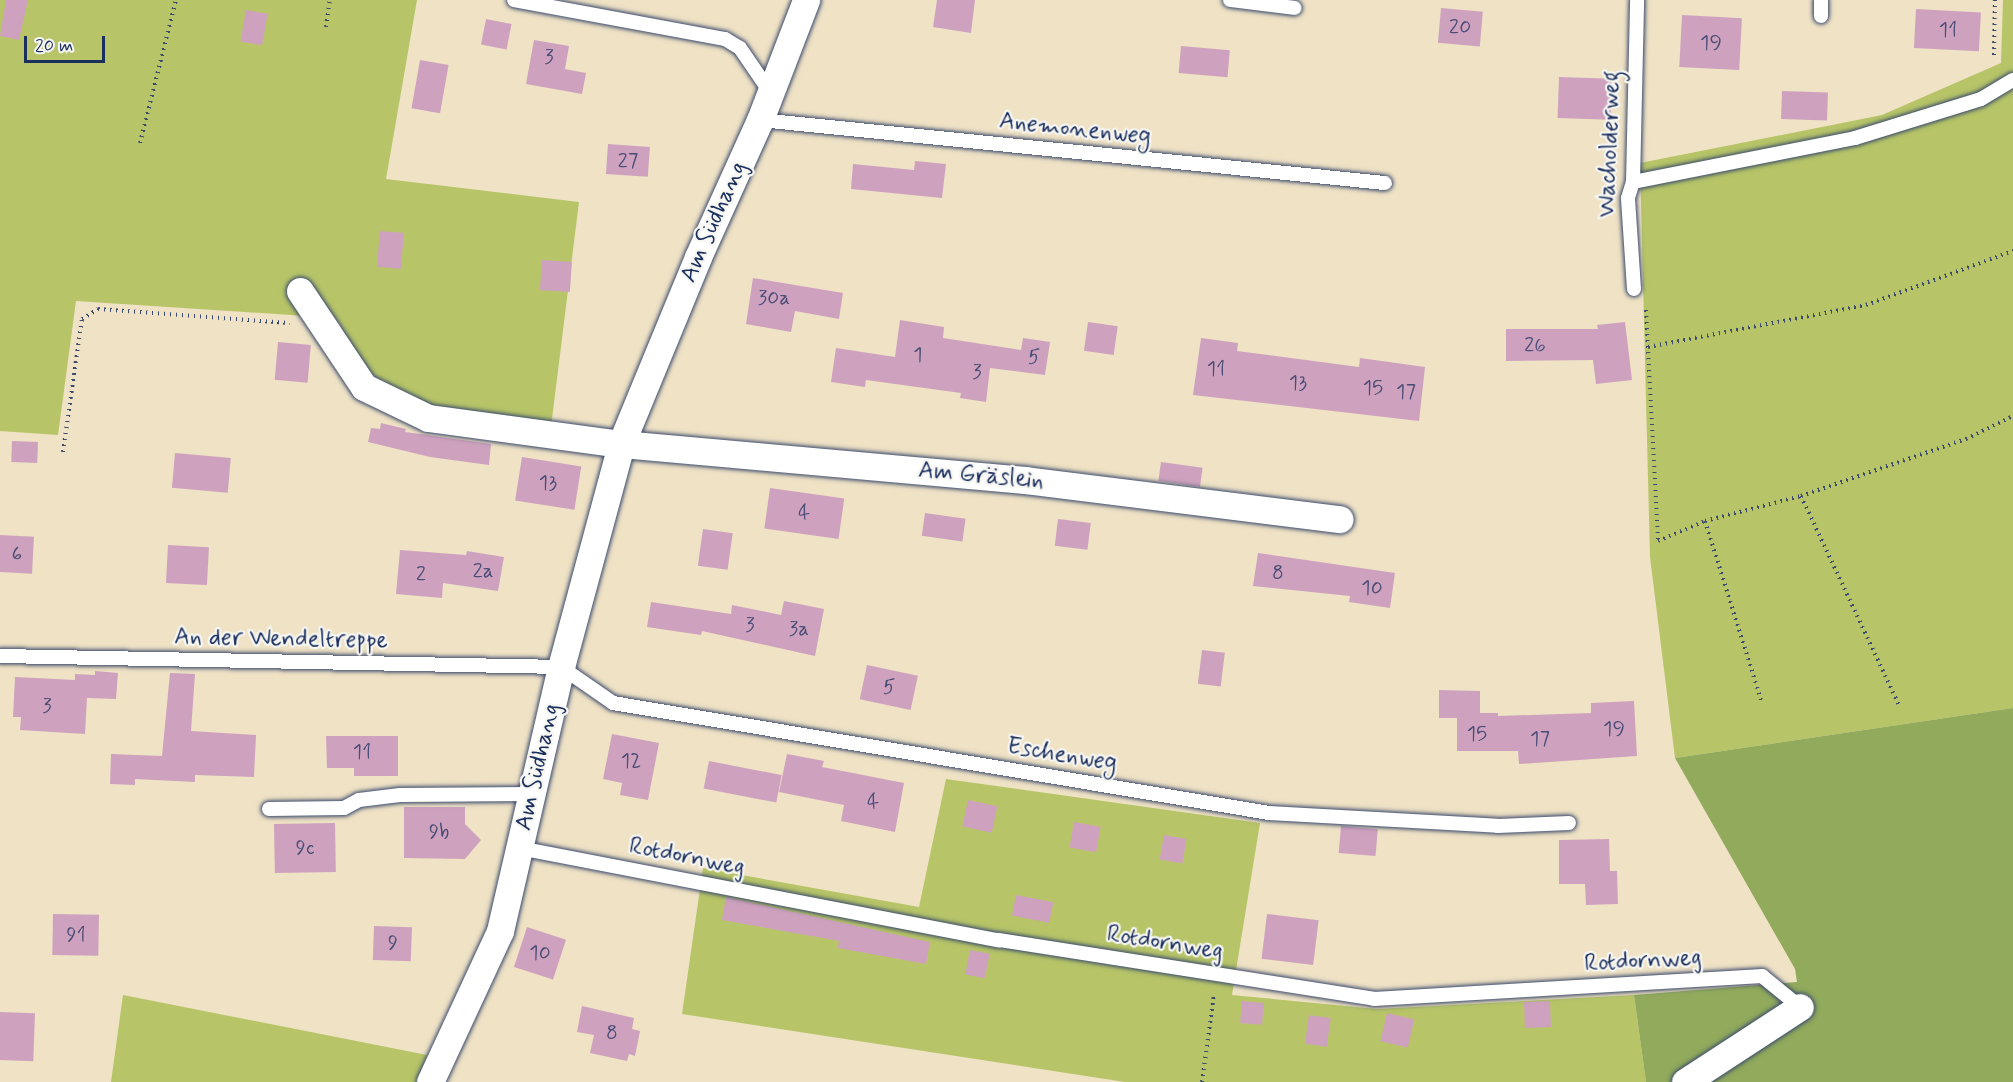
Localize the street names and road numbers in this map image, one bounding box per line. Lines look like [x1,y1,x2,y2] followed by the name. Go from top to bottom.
[1593,70,1627,218] street label: Wacholderweg
[998,107,1152,151] street label: Anemonenweg
[674,157,754,287] street label: Am Südhang
[918,456,1044,496] street label: Am Gräslein
[175,623,387,655] street label: An der Wendeltreppe
[509,700,567,834] street label: Am Südhang
[1005,732,1119,778] street label: Eschenweg
[627,832,747,882] street label: Rotdornweg
[1105,920,1225,966] street label: Rotdornweg
[1584,944,1702,978] street label: Rotdornweg

